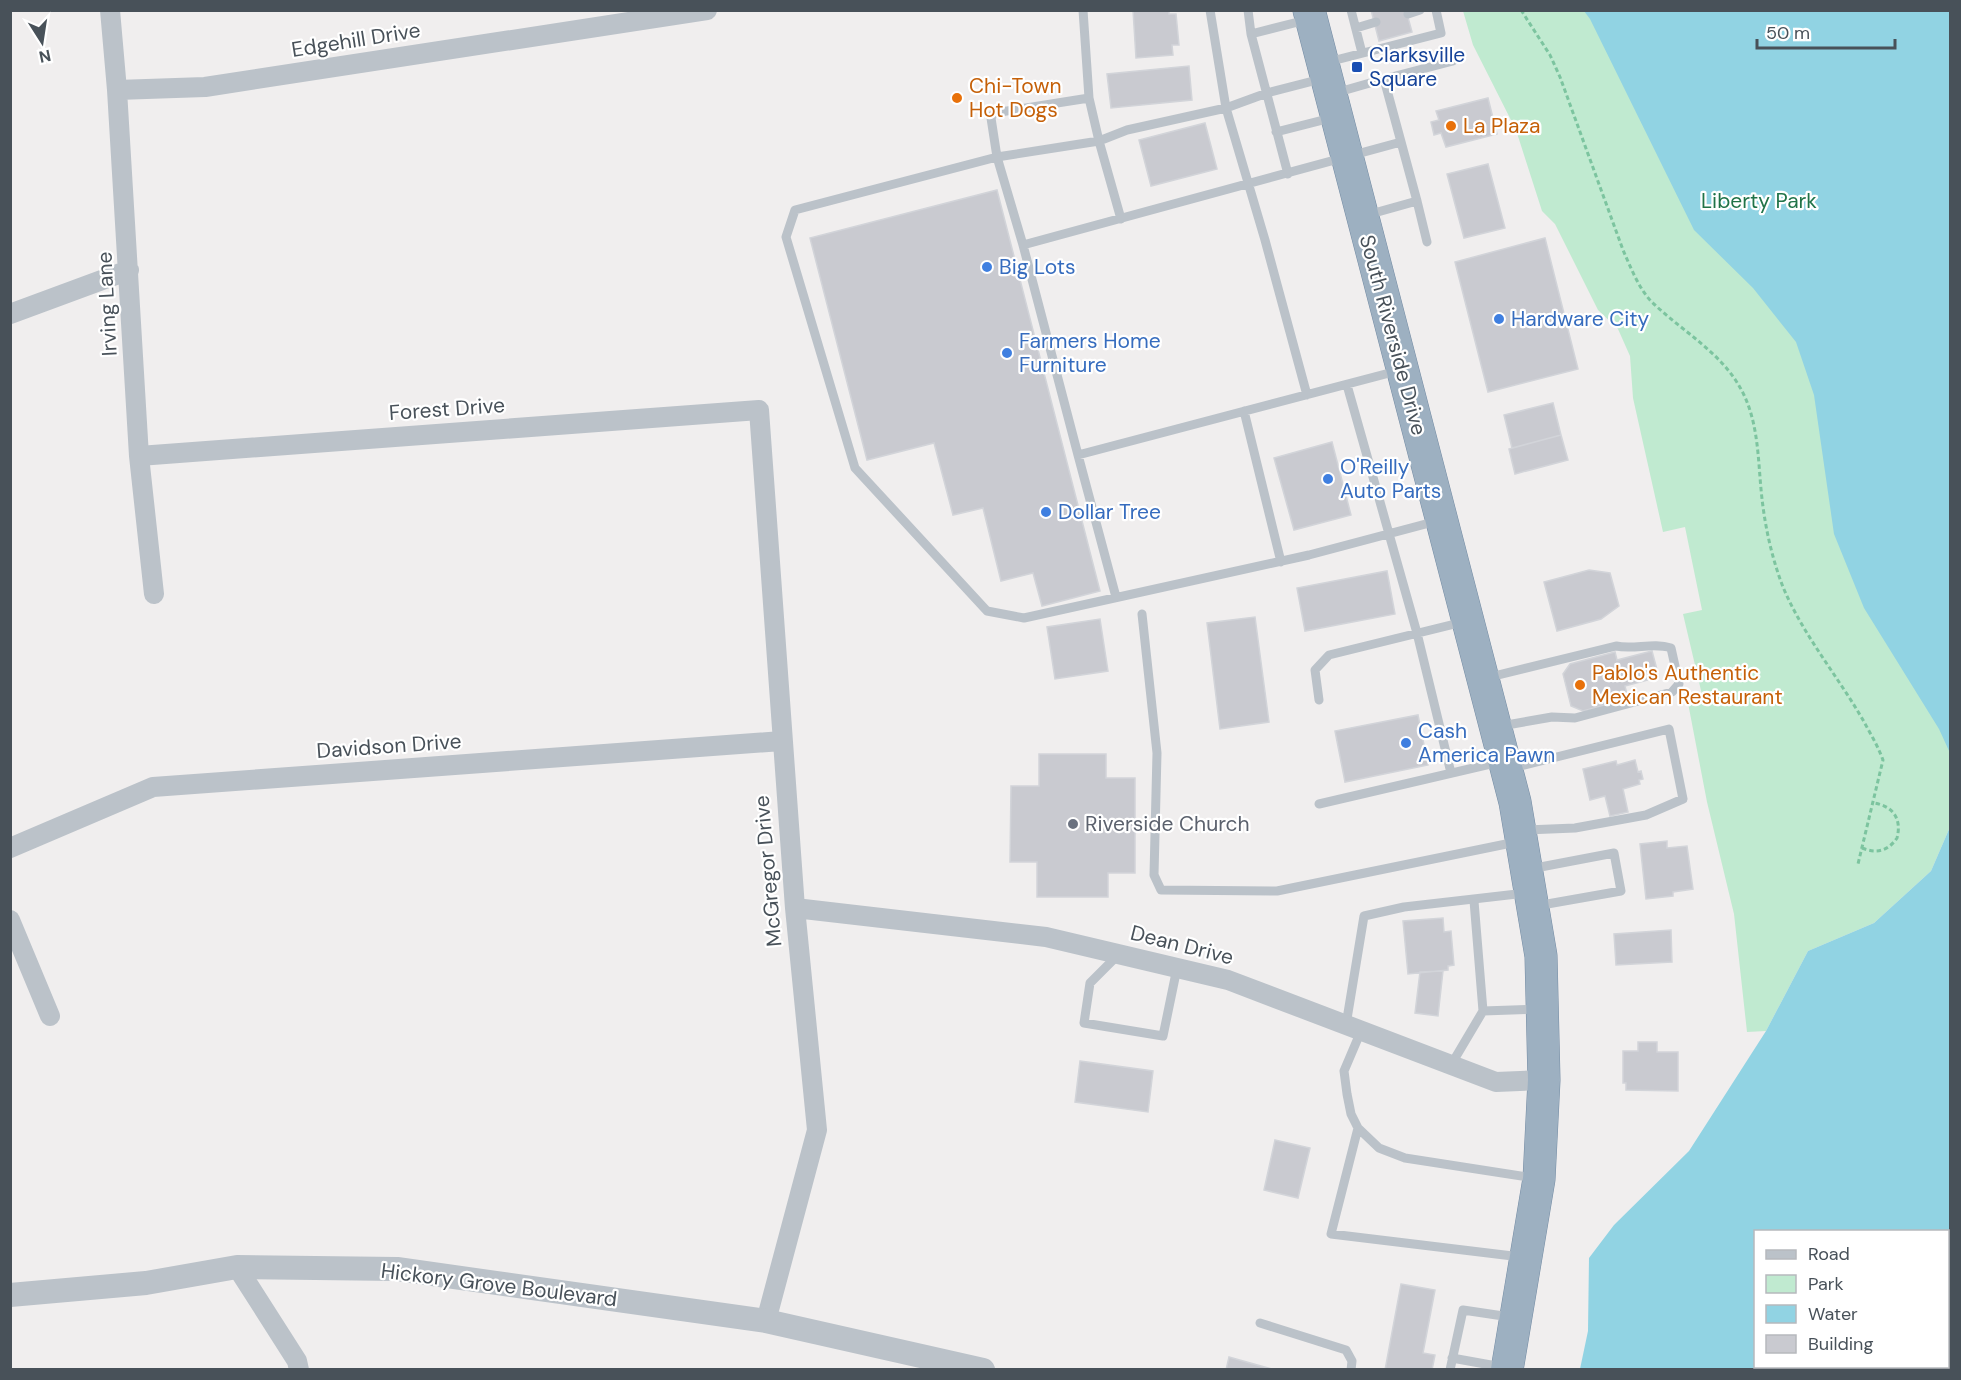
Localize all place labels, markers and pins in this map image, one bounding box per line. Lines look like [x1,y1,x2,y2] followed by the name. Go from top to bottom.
[1369,41,1465,93] place label: Clarksville Square
[1350,60,1364,74] marker: Clarksville Square
[969,72,1062,124] place label: Chi-Town Hot Dogs
[950,91,964,105] marker: Chi-Town Hot Dogs
[1463,112,1540,140] place label: La Plaza
[1444,119,1458,133] marker: La Plaza
[999,253,1075,281] place label: Big Lots
[980,260,994,274] marker: Big Lots
[1511,305,1650,333] place label: Hardware City
[1492,312,1506,326] marker: Hardware City
[1019,327,1161,379] place label: Farmers Home Furniture
[1000,346,1014,360] marker: Farmers Home Furniture
[1340,453,1441,505] place label: O'Reilly Auto Parts
[1321,472,1335,486] marker: O'Reilly Auto Parts
[1058,498,1161,526] place label: Dollar Tree
[1039,505,1053,519] marker: Dollar Tree
[1592,659,1783,711] place label: Pablo's Authentic Mexican Restaurant
[1573,678,1587,692] marker: Pablo's Authentic Mexican Restaurant
[1418,717,1555,769] place label: Cash America Pawn
[1399,736,1413,750] marker: Cash America Pawn
[1085,810,1250,838] place label: Riverside Church
[1066,817,1080,831] marker: Riverside Church

